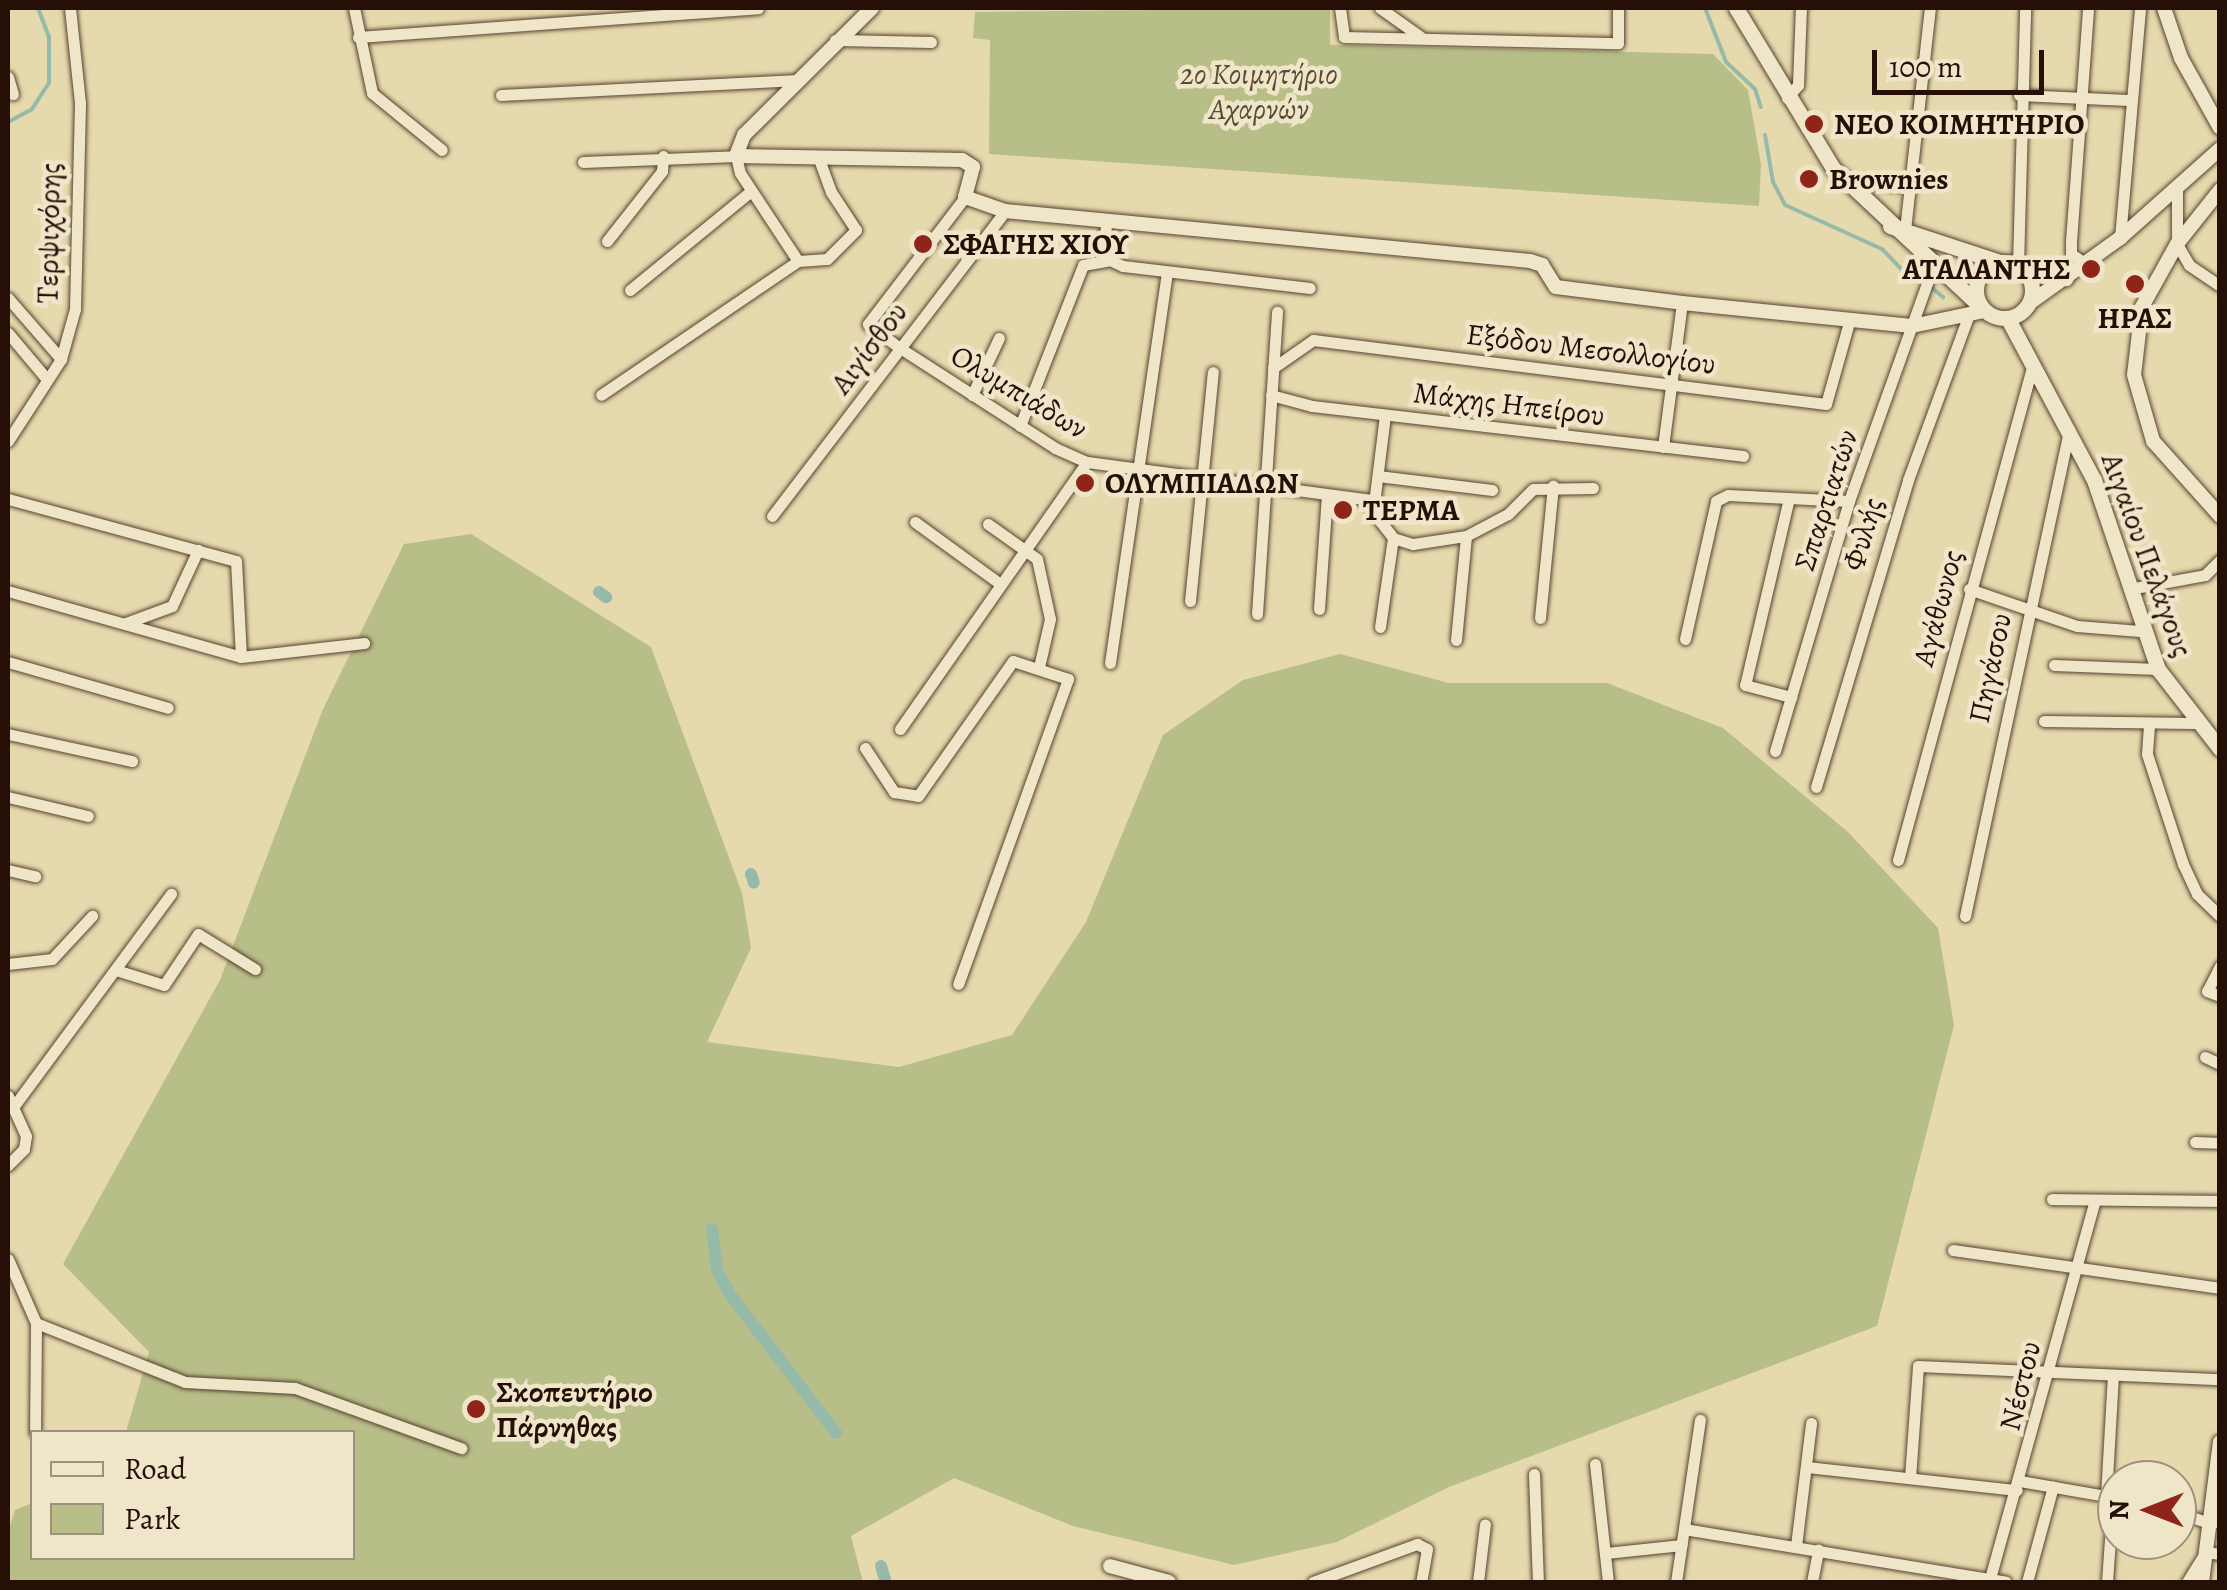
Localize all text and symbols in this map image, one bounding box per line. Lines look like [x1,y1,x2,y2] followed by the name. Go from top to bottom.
[1877,30,2050,92] scale bar
[1889,47,1962,87] text: 100 m
[1180,56,1338,126] park label: 2ο Κοιμητήριο Αχαρνών
[1834,106,2084,142] place label: ΝΕΟ ΚΟΙΜΗΤΗΡΙΟ
[1803,113,1825,135] marker: ΝΕΟ ΚΟΙΜΗΤΗΡΙΟ
[1829,161,1949,197] place label: Brownies
[30,162,68,304] street label: Τερψιχόρης
[1798,168,1820,190] marker: Brownies
[943,226,1128,262] place label: ΣΦΑΓΗΣ ΧΙΟΥ
[912,233,934,255] marker: ΣΦΑΓΗΣ ΧΙΟΥ
[1902,251,2071,287] place label: ΑΤΑΛΑΝΤΗΣ
[2080,258,2102,280] marker: ΑΤΑΛΑΝΤΗΣ
[2124,273,2146,295] marker: ΗΡΑΣ
[823,295,915,401] street label: Αιγίσθου
[2098,300,2172,336] place label: ΗΡΑΣ
[1464,316,1718,382] street label: Εξόδου Μεσολλογίου
[944,337,1094,447] street label: Ολυμπιάδων
[1411,374,1607,434] street label: Μάχης Ηπείρου
[1786,425,1866,575] street label: Σπαρτιατών
[2093,448,2201,662] street label: Αιγαίου Πελάγους
[1105,465,1299,501] place label: ΟΛΥΜΠΙΑΔΩΝ
[1074,472,1096,494] marker: ΟΛΥΜΠΙΑΔΩΝ
[1363,492,1459,528] place label: ΤΕΡΜΑ
[1835,493,1891,575] street label: Φυλής
[1332,499,1354,521] marker: ΤΕΡΜΑ
[1905,546,1971,670] street label: Αγάθωνος
[1961,610,2019,726] street label: Πηγάσου
[1992,1337,2048,1435] street label: Νέστου
[496,1374,653,1444] place label: Σκοπευτήριο Πάρνηθας
[465,1398,487,1420] marker: Σκοπευτήριο Πάρνηθας
[30,1430,355,1560] legend
[124,1449,186,1489] text: Road
[2097,1460,2197,1560] north arrow
[124,1499,180,1539] text: Park
[2100,1500,2138,1520] text: N

